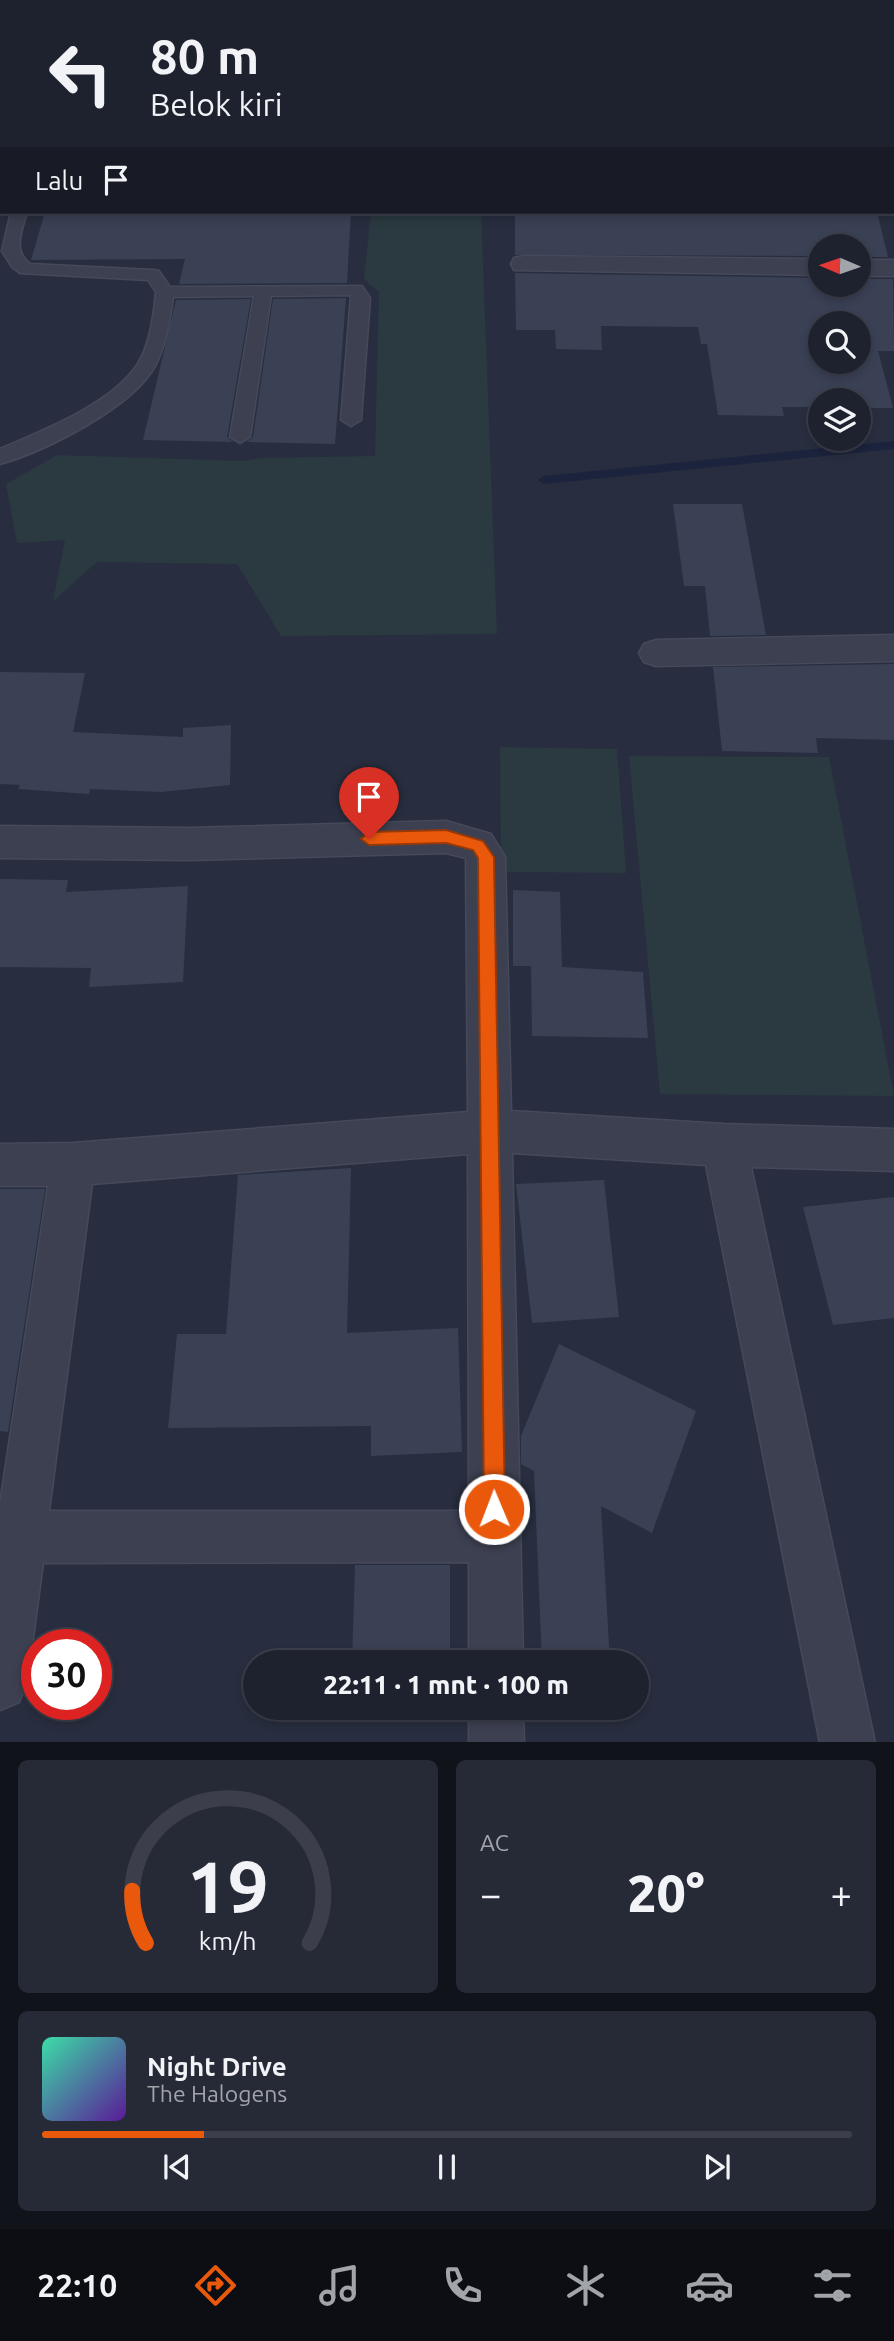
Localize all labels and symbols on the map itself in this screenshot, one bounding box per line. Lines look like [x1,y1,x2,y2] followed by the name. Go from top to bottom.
[808,234,872,298] north arrow
[339,767,399,839] pin
[457,1472,531,1546] position arrow
[21,1629,112,1720] speed limit sign: 30

